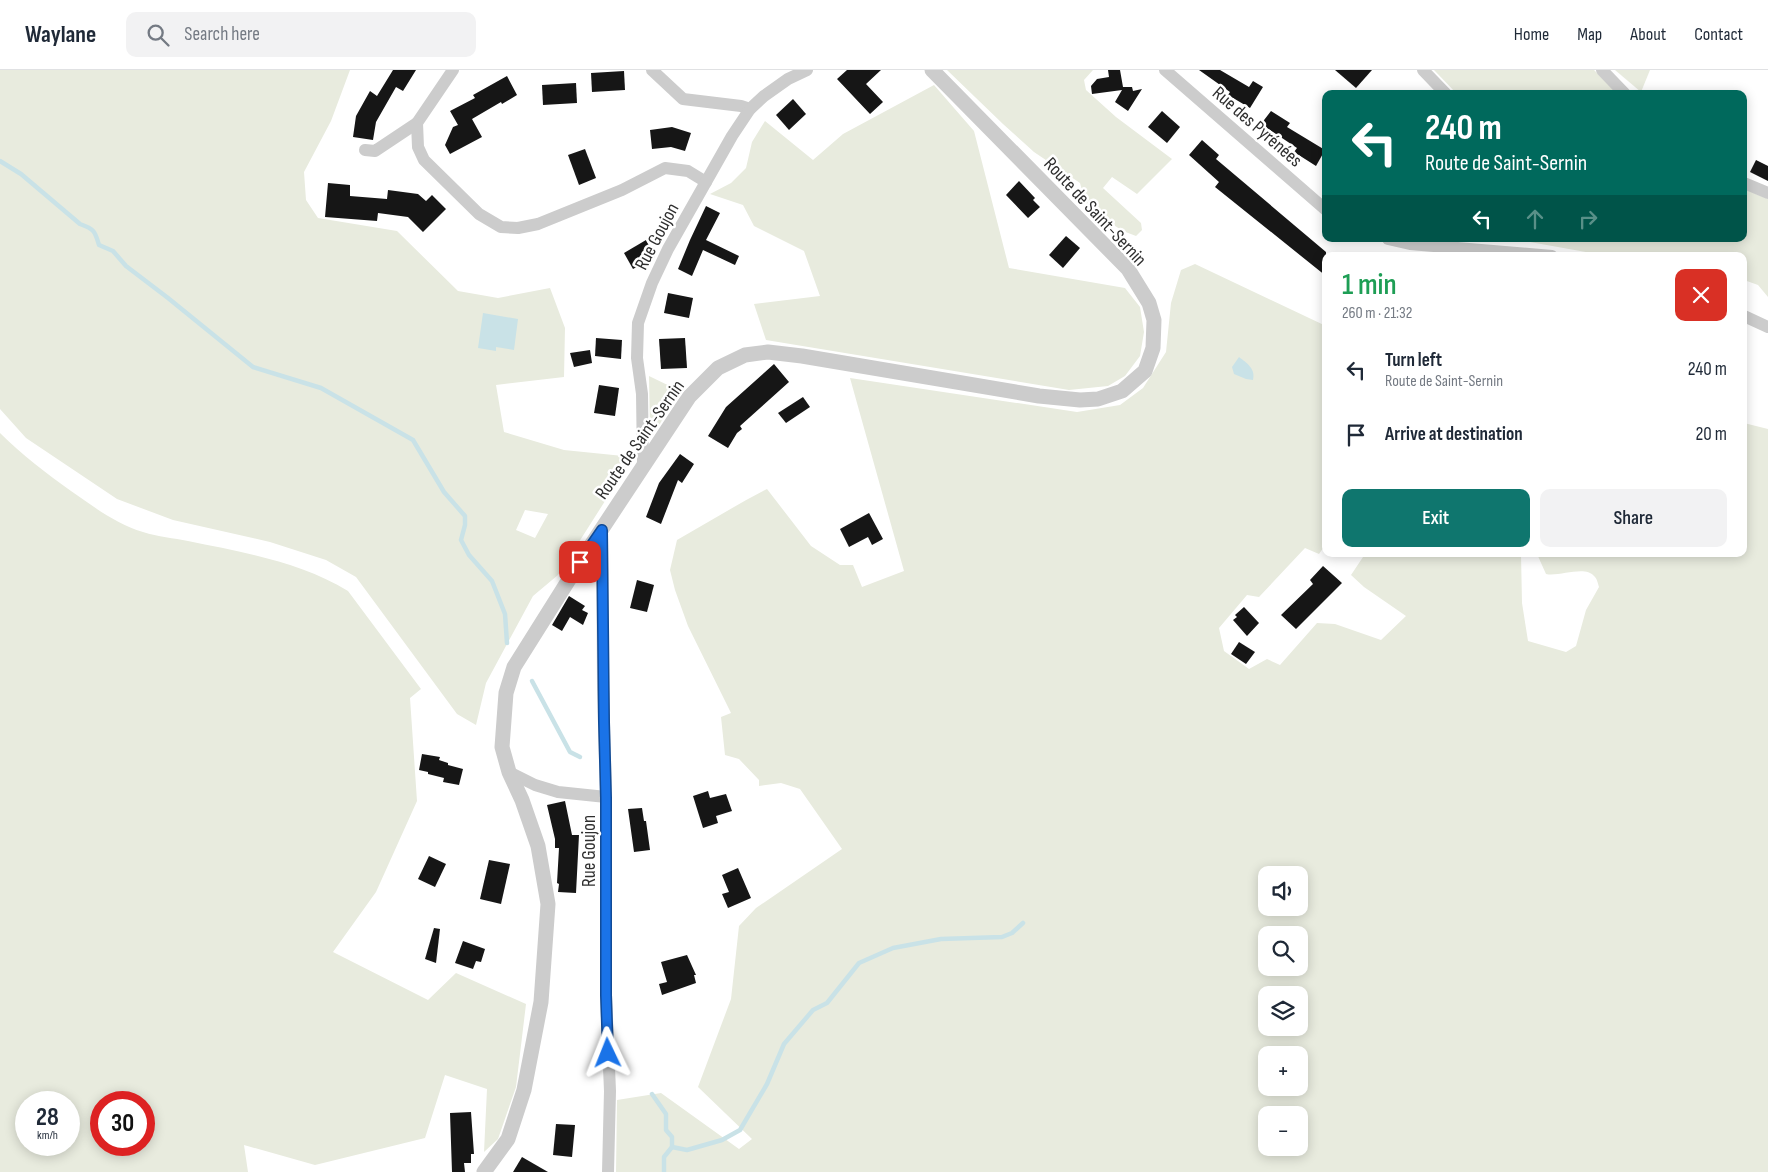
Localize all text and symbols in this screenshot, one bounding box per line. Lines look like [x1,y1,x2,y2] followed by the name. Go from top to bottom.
[126,12,476,57] search box
[25,20,96,49] text: Waylane
[144,21,172,49] icon: search
[184,23,260,46] text: Search here
[1514,24,1549,45] text: Home
[1577,24,1602,45] text: Map
[1630,24,1666,45] text: About
[1694,24,1743,45] text: Contact
[1207,82,1307,172] street label: Rue des Pyrénées
[1425,107,1502,150] text: 240 m
[1342,110,1407,175] icon: left
[1425,150,1587,177] text: Route de Saint-Sernin
[1039,153,1151,271] street label: Route de Saint-Sernin
[630,199,684,274] street label: Rue Goujon
[1468,205,1496,233] icon: left
[1521,205,1549,233] icon: ahead
[1574,205,1602,233] icon: right
[1342,267,1397,303] text: 1 min
[1675,269,1727,321] button: close
[1342,304,1412,323] text: 260 m · 21:32
[1385,349,1442,372] text: Turn left
[1342,356,1370,384] icon: left
[1688,358,1727,381] text: 240 m
[1385,372,1503,391] text: Route de Saint-Sernin
[591,376,690,504] street label: Route de Saint-Sernin
[1342,421,1370,449] icon: arrive
[1385,423,1523,446] text: Arrive at destination
[1695,423,1727,446] text: 20 m
[1342,489,1530,547] button: Exit
[1540,489,1727,547] button: Share
[559,541,601,583] pin
[566,548,594,576] icon: arrive
[578,815,601,887] street label: Rue Goujon
[1258,866,1308,1156] map controls
[1258,866,1308,916] button: sound
[1258,926,1308,976] button: search
[1258,986,1308,1036] button: layers
[581,1026,633,1078] position arrow
[1258,1046,1308,1096] button: +
[90,1091,155,1156] speed limit sign: 30
[36,1102,59,1133] text: 28
[1258,1106,1308,1156] button: −
[37,1128,58,1143] text: km/h

